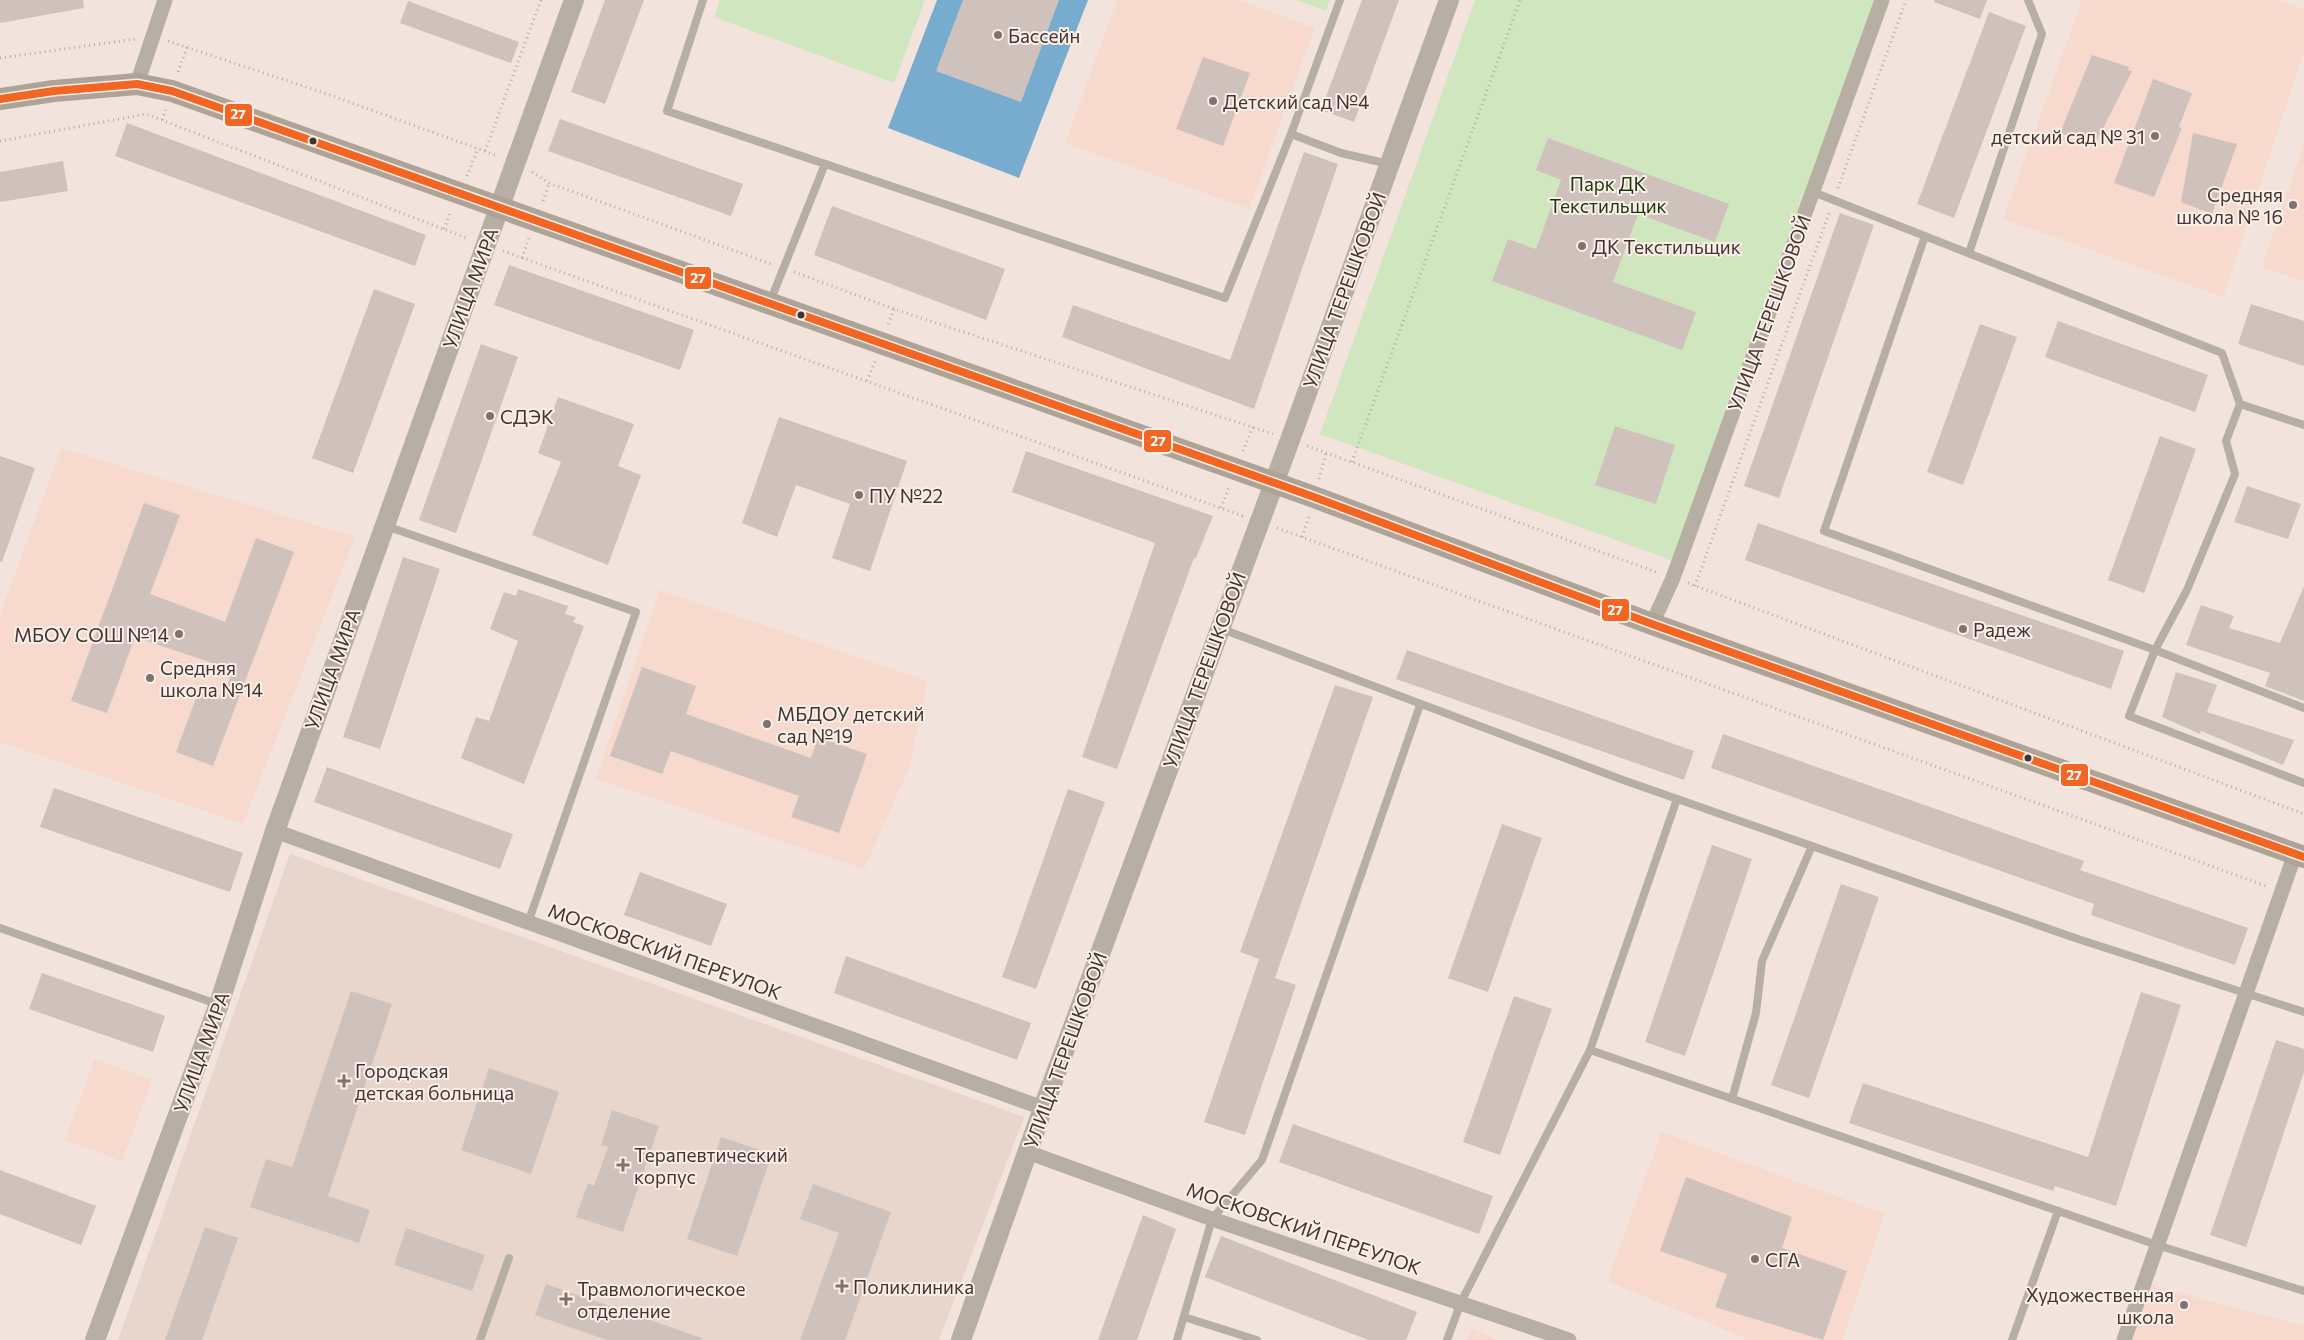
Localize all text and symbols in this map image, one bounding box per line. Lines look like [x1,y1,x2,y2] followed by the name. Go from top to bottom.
[1008,24,1080,47] place label: Бассейн
[992,29,1004,41] marker: Бассейн
[1223,90,1369,113] place label: Детский сад №4
[1207,95,1219,107] marker: Детский сад №4
[224,103,253,127] line badge: 27
[230,105,246,122] text: 27
[1991,125,2145,148] place label: детский сад № 31
[2149,130,2161,142] marker: детский сад № 31
[308,136,318,146] unlabelled marker
[1549,172,1667,217] park label: Парк ДК Текстильщик
[2176,183,2283,228] place label: Средняя школа № 16
[1298,189,1390,391] street label: УЛИЦА ТЕРЕШКОВОЙ
[2287,199,2299,211] marker: Средняя школа № 16
[1723,212,1815,414] street label: УЛИЦА ТЕРЕШКОВОЙ
[437,224,503,352] street label: УЛИЦА МИРА
[1592,235,1741,258] place label: ДК Текстильщик
[1576,240,1588,252] marker: ДК Текстильщик
[684,266,712,290] line badge: 27
[690,269,706,286] text: 27
[796,310,806,320] unlabelled marker
[500,405,554,428] place label: СДЭК
[484,410,496,422] marker: СДЭК
[1143,429,1172,453] line badge: 27
[1150,432,1166,449] text: 27
[869,484,943,507] place label: ПУ №22
[853,489,865,501] marker: ПУ №22
[1158,569,1250,771] street label: УЛИЦА ТЕРЕШКОВОЙ
[1601,598,1630,622] line badge: 27
[1607,601,1623,618] text: 27
[299,605,365,733] street label: УЛИЦА МИРА
[1973,618,2031,641] place label: Радеж
[14,623,169,646] place label: МБОУ СОШ №14
[1957,623,1969,635] marker: Радеж
[173,628,185,640] marker: МБОУ СОШ №14
[160,656,263,701] place label: Средняя школа №14
[144,672,156,684] marker: Средняя школа №14
[777,702,925,747] place label: МБДОУ детский сад №19
[761,718,773,730] marker: МБДОУ детский сад №19
[2023,753,2033,763] unlabelled marker
[2060,763,2089,787] line badge: 27
[2066,766,2082,783] text: 27
[545,898,785,1004] street label: МОСКОВСКИЙ ПЕРЕУЛОК
[1019,949,1111,1151] street label: УЛИЦА ТЕРЕШКОВОЙ
[168,988,234,1116] street label: УЛИЦА МИРА
[355,1059,514,1104] place label: Городская детская больница
[337,1074,351,1088] marker: Городская детская больница
[634,1143,788,1188] place label: Терапевтический корпус
[616,1158,630,1172] marker: Терапевтический корпус
[1184,1177,1425,1279] street label: МОСКОВСКИЙ ПЕРЕУЛОК
[1765,1248,1800,1271] place label: СГА
[1749,1253,1761,1265] marker: СГА
[853,1275,974,1298] place label: Поликлиника
[577,1277,746,1322] place label: Травмологическое отделение
[835,1279,849,1293] marker: Поликлиника
[2026,1283,2174,1328] place label: Художественная школа
[559,1292,573,1306] marker: Травмологическое отделение
[2178,1299,2190,1311] marker: Художественная школа

